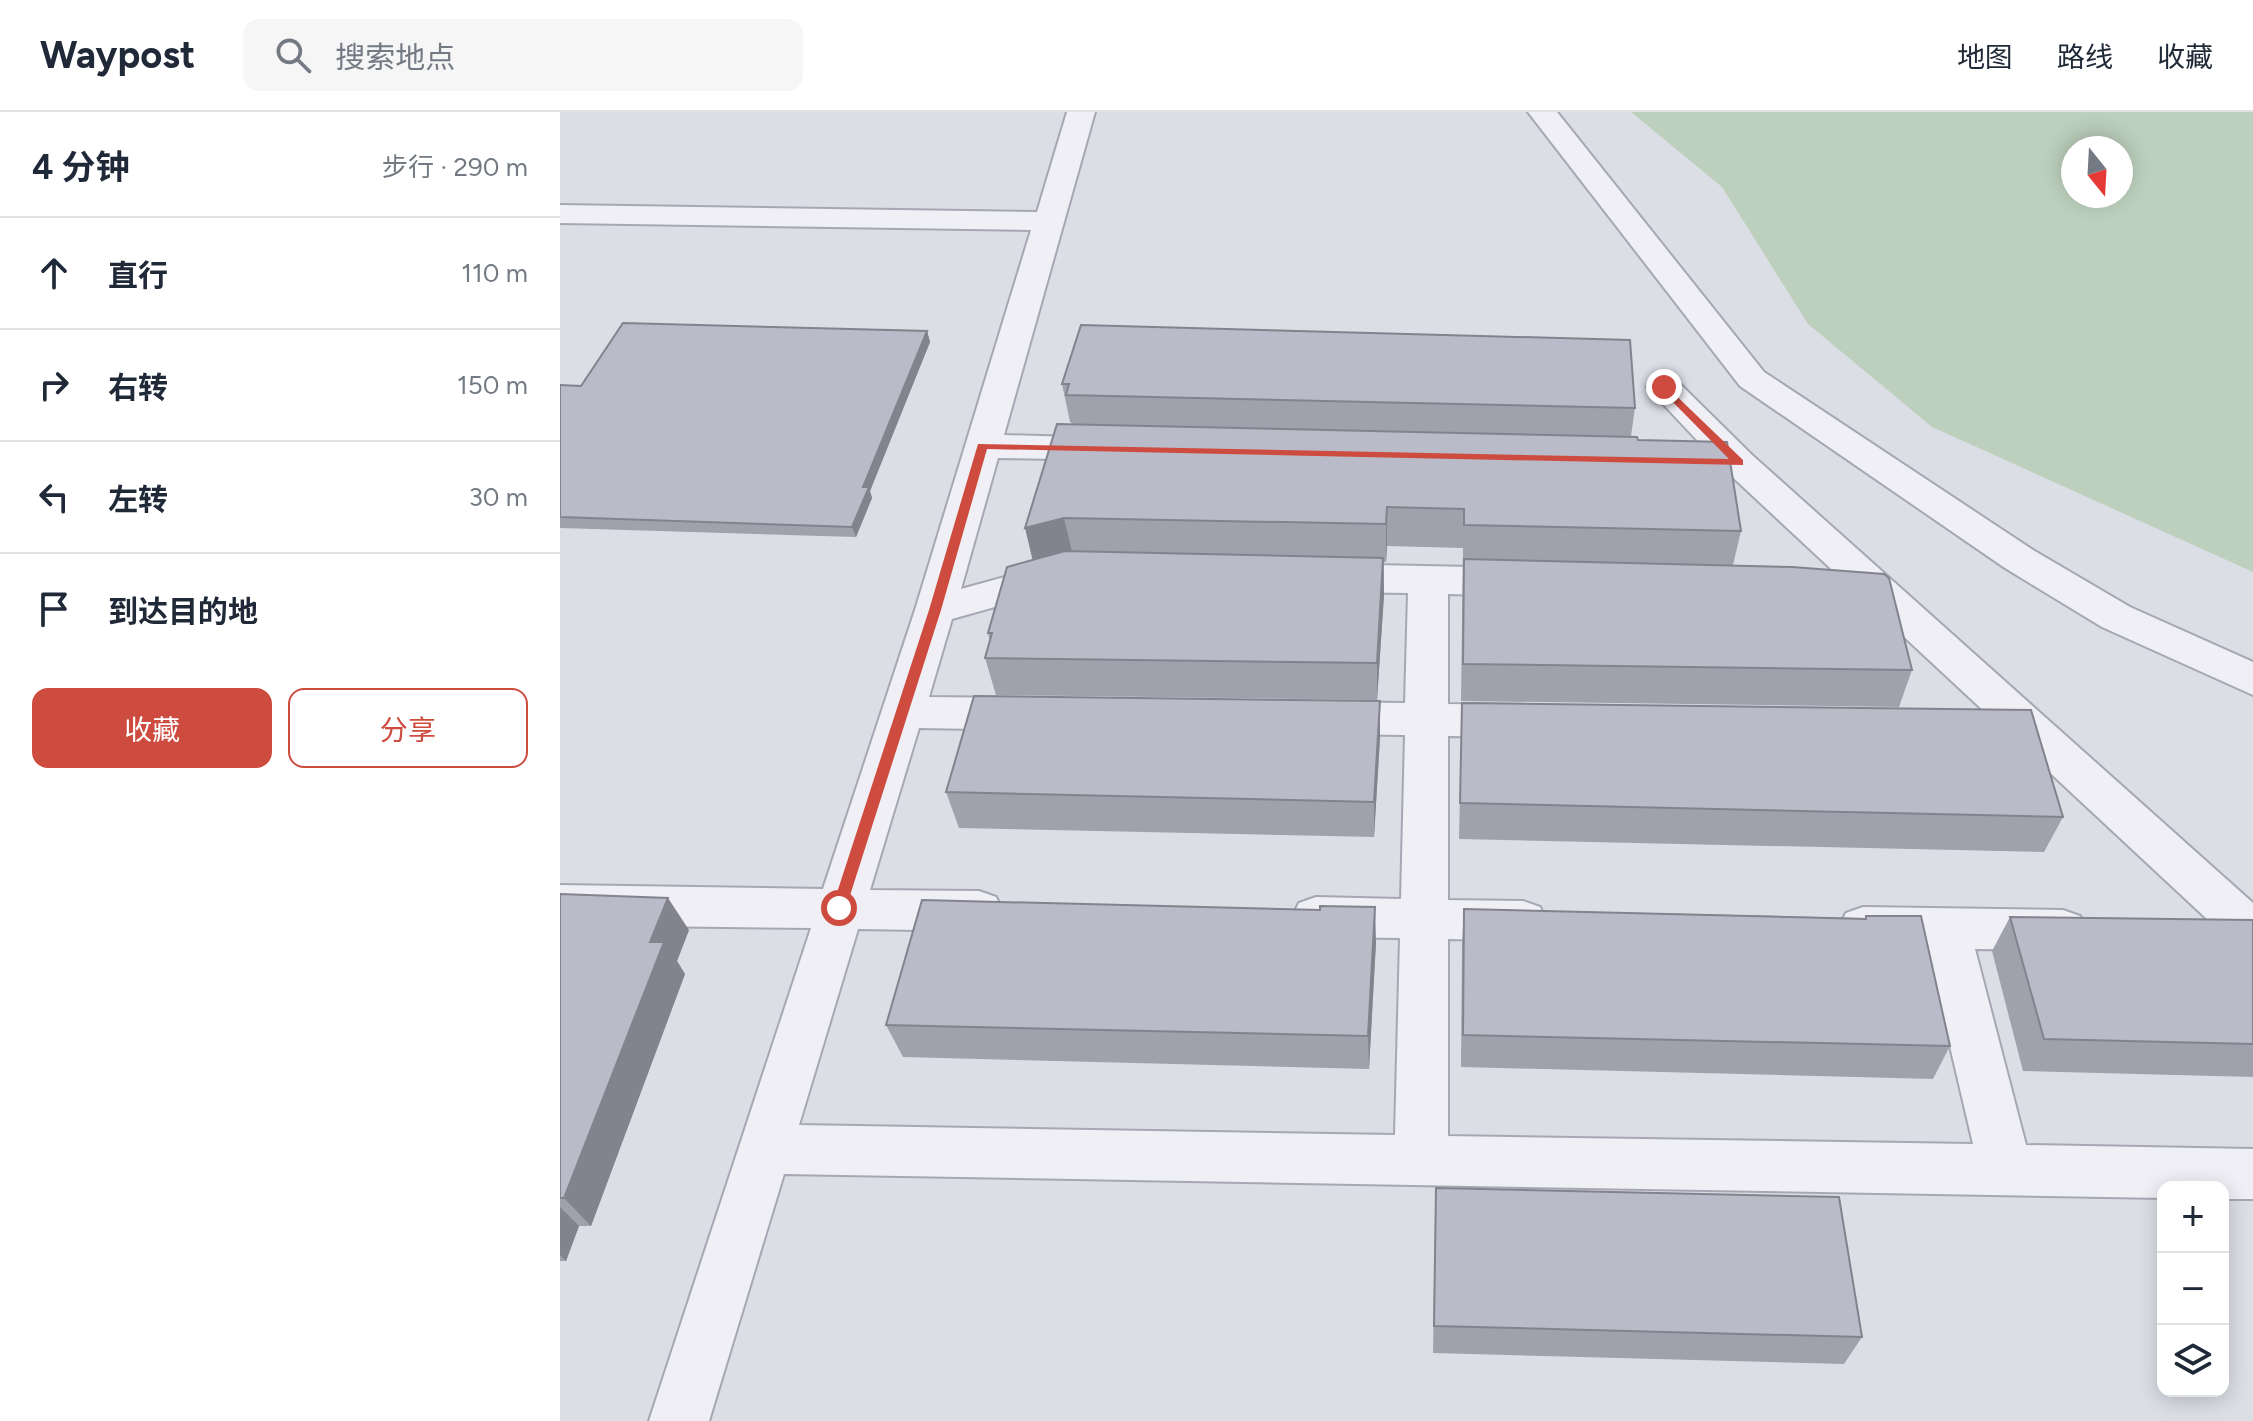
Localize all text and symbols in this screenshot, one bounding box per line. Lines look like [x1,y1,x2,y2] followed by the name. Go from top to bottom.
[243,19,803,91] search box
[40,32,195,78] text: Waypost
[271,33,315,77] icon: search
[335,39,455,76] text: 搜索地点
[1957,40,2013,74] text: 地图
[2057,40,2113,74] text: 路线
[2157,40,2213,74] text: 收藏
[2061,136,2133,208] north arrow
[32,147,130,188] text: 4 分钟
[382,151,528,183] text: 步行 · 290 m
[32,251,76,295] icon: ahead
[108,257,168,294] text: 直行
[461,257,528,289] text: 110 m
[32,363,76,407] icon: right
[108,369,168,406] text: 右转
[457,369,528,401] text: 150 m
[1646,369,1682,405] route end
[32,475,76,519] icon: left
[108,481,168,518] text: 左转
[469,481,528,513] text: 30 m
[32,587,76,631] icon: arrive
[108,593,258,630] text: 到达目的地
[32,688,272,768] button: 收藏
[288,688,528,768] button: 分享
[821,890,857,926] route start
[2157,1181,2229,1397] map controls
[2157,1181,2229,1253] button: +
[2157,1253,2229,1325] button: −
[2157,1325,2229,1397] button: layers

